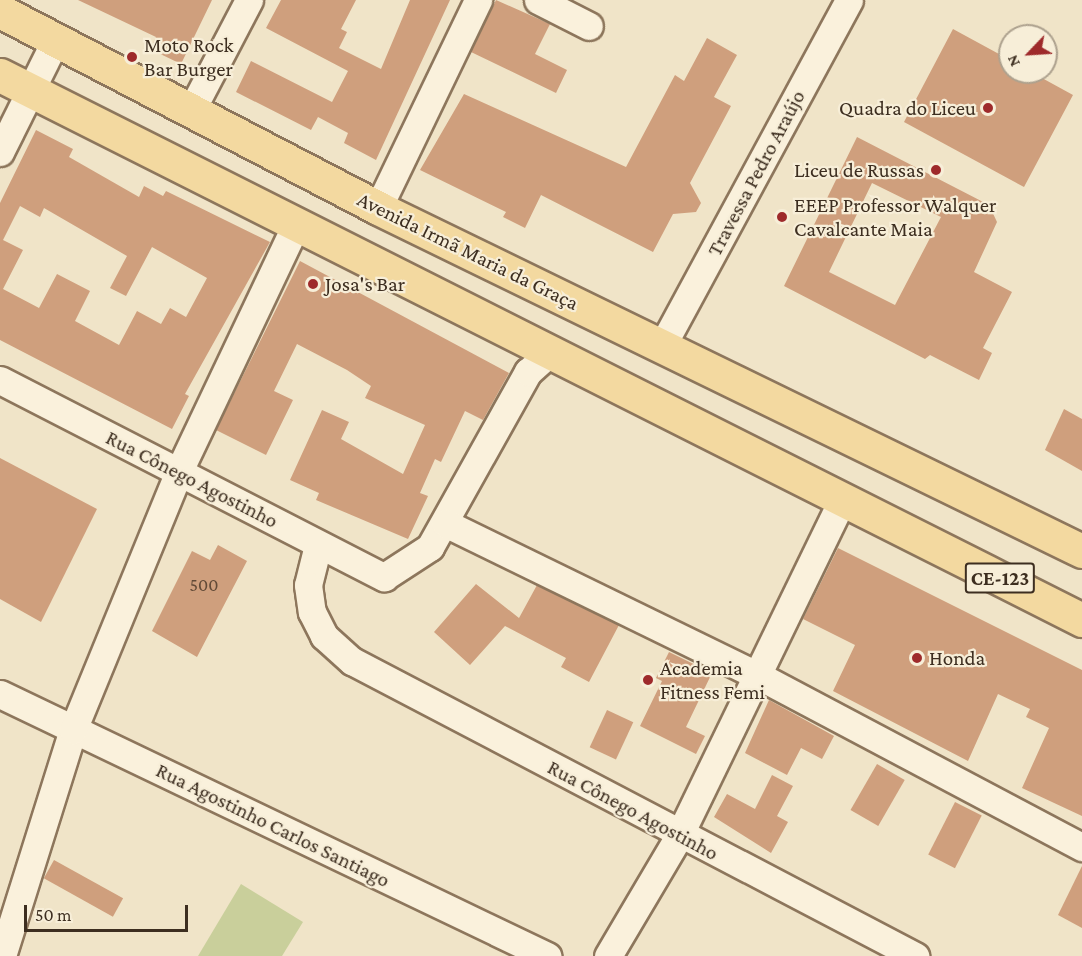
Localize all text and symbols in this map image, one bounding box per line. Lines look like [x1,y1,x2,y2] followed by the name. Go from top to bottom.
[998,24,1058,84] north arrow
[144,32,233,82] place label: Moto Rock Bar Burger
[125,50,139,64] marker: Moto Rock Bar Burger
[1003,52,1023,70] text: N
[702,86,810,260] street label: Travessa Pedro Araújo
[839,95,976,121] place label: Quadra do Liceu
[981,101,995,115] marker: Quadra do Liceu
[794,157,924,183] place label: Liceu de Russas
[929,163,943,177] marker: Liceu de Russas
[353,186,583,316] street label: Avenida Irmã Maria da Graça
[794,192,996,242] place label: EEEP Professor Walquer Cavalcante Maia
[775,210,789,224] marker: EEEP Professor Walquer Cavalcante Maia
[325,271,405,297] place label: Josa's Bar
[306,277,320,291] marker: Josa's Bar
[102,425,282,533] street label: Rua Cônego Agostinho
[964,561,1036,595] road number: CE-123
[190,574,218,596] house number: 500
[929,645,985,671] place label: Honda
[910,651,924,665] marker: Honda
[660,655,765,705] place label: Academia Fitness Femi
[641,673,655,687] marker: Academia Fitness Femi
[543,754,723,866] street label: Rua Cônego Agostinho
[152,757,394,893] street label: Rua Agostinho Carlos Santiago
[27,893,190,931] scale bar
[35,905,72,925] text: 50 m

